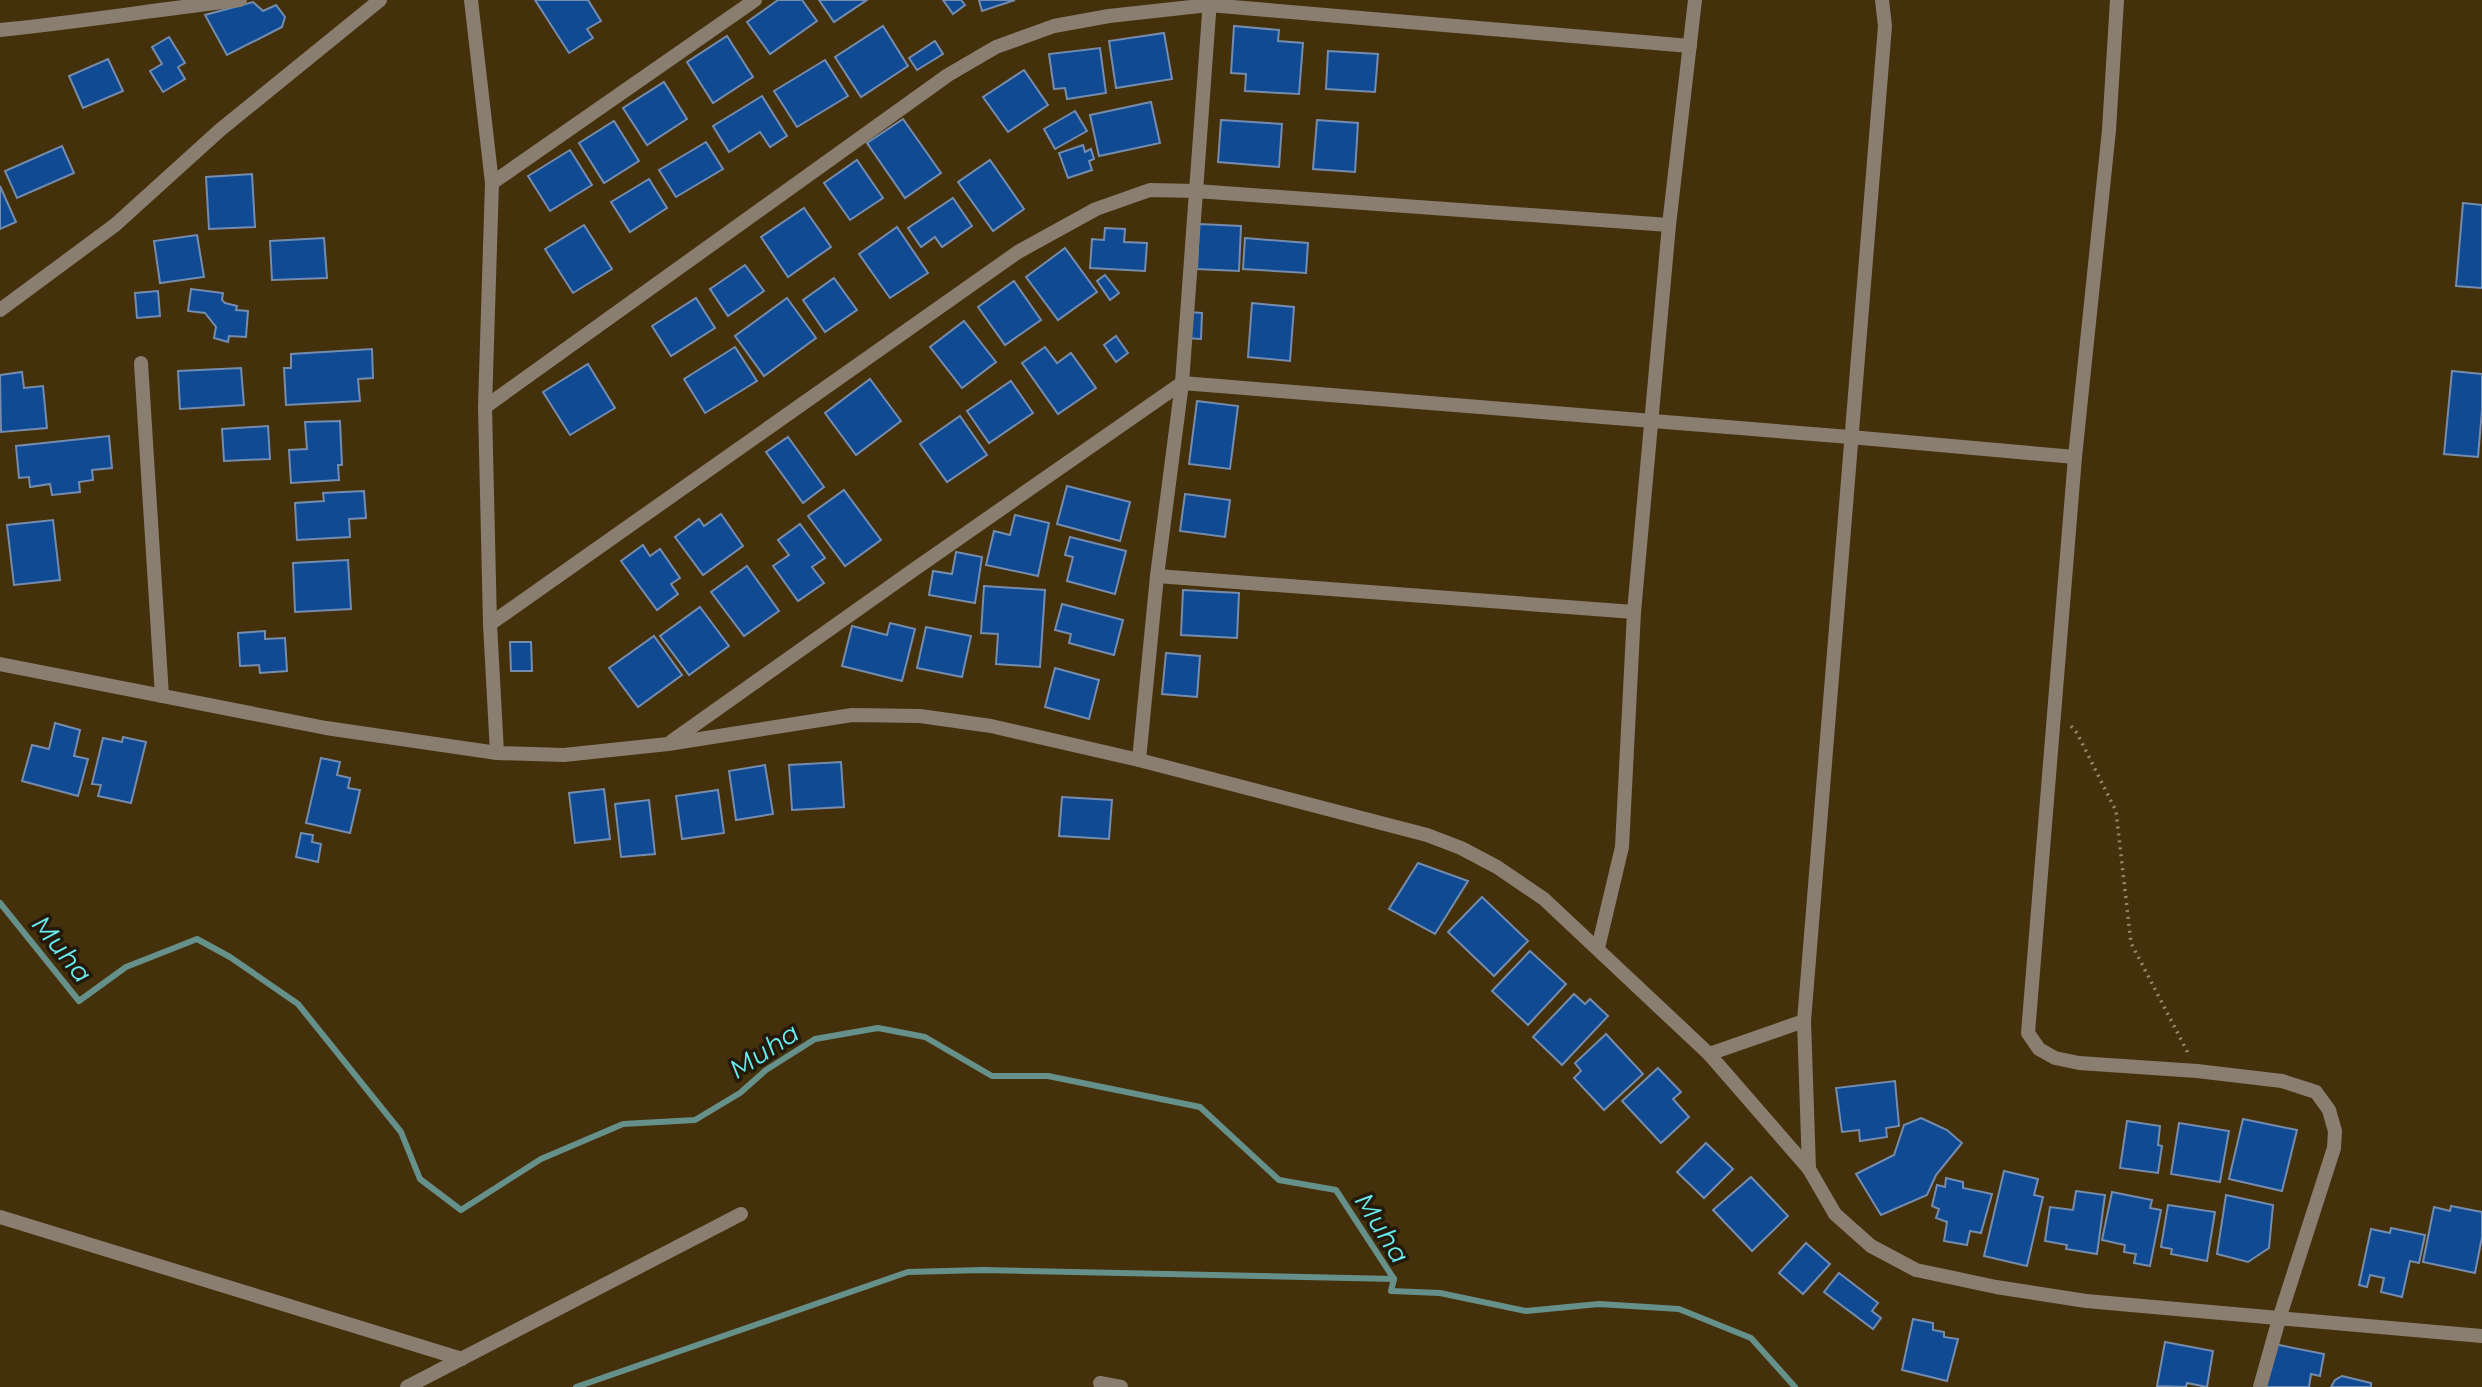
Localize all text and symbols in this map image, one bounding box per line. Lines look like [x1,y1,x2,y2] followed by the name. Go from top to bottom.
[25,909,99,989] water label: Muha
[723,1016,805,1086] water label: Muha
[1348,1187,1416,1269] water label: Muha

